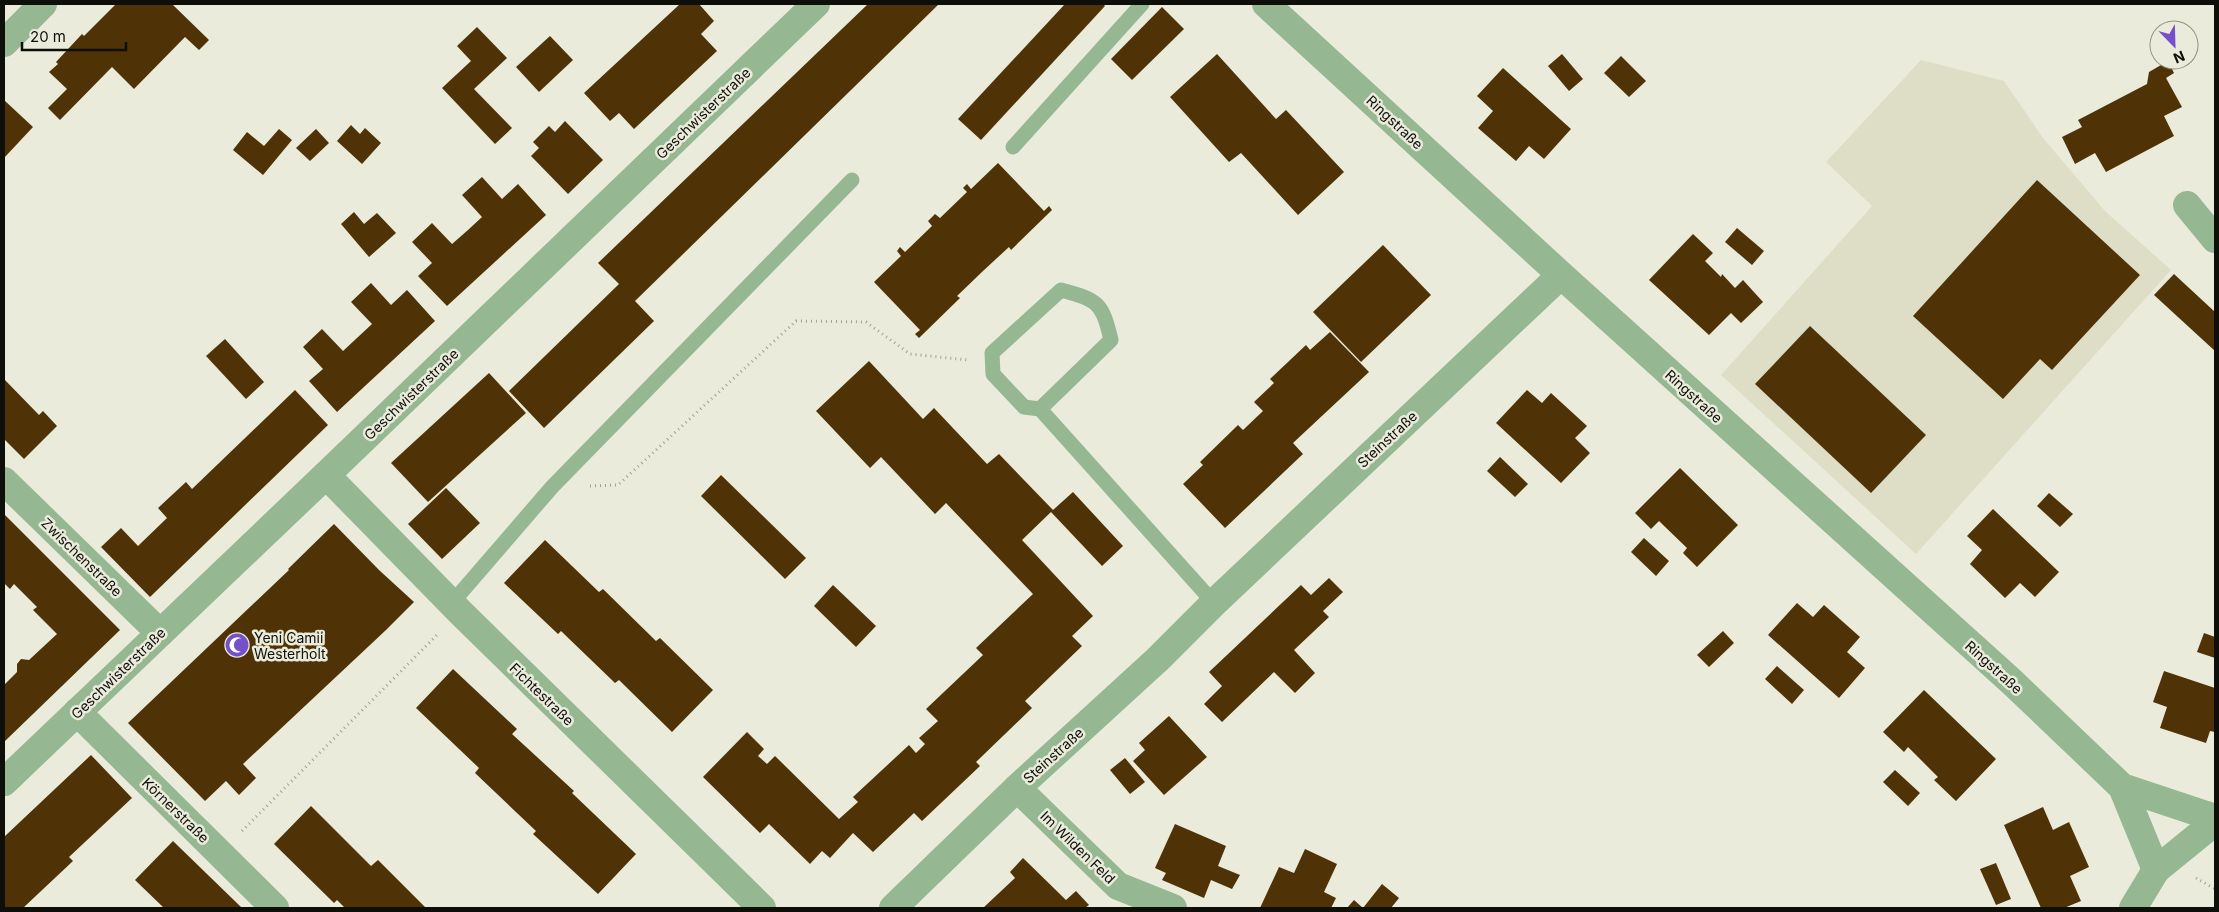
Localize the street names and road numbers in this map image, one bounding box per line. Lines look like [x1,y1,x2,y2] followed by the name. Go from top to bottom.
[652,64,754,162] street label: Geschwisterstraße
[1363,92,1427,152] street label: Ringstraße
[360,345,462,443] street label: Geschwisterstraße
[1662,366,1726,426] street label: Ringstraße
[1354,407,1420,471] street label: Steinstraße
[38,514,126,600] street label: Zwischenstraße
[67,624,169,722] street label: Geschwisterstraße
[1962,637,2026,697] street label: Ringstraße
[506,659,578,729] street label: Fichtestraße
[1019,724,1087,786] street label: Steinstraße
[139,774,213,846] street label: Körnerstraße
[1037,807,1119,887] street label: Im Wilden Feld

